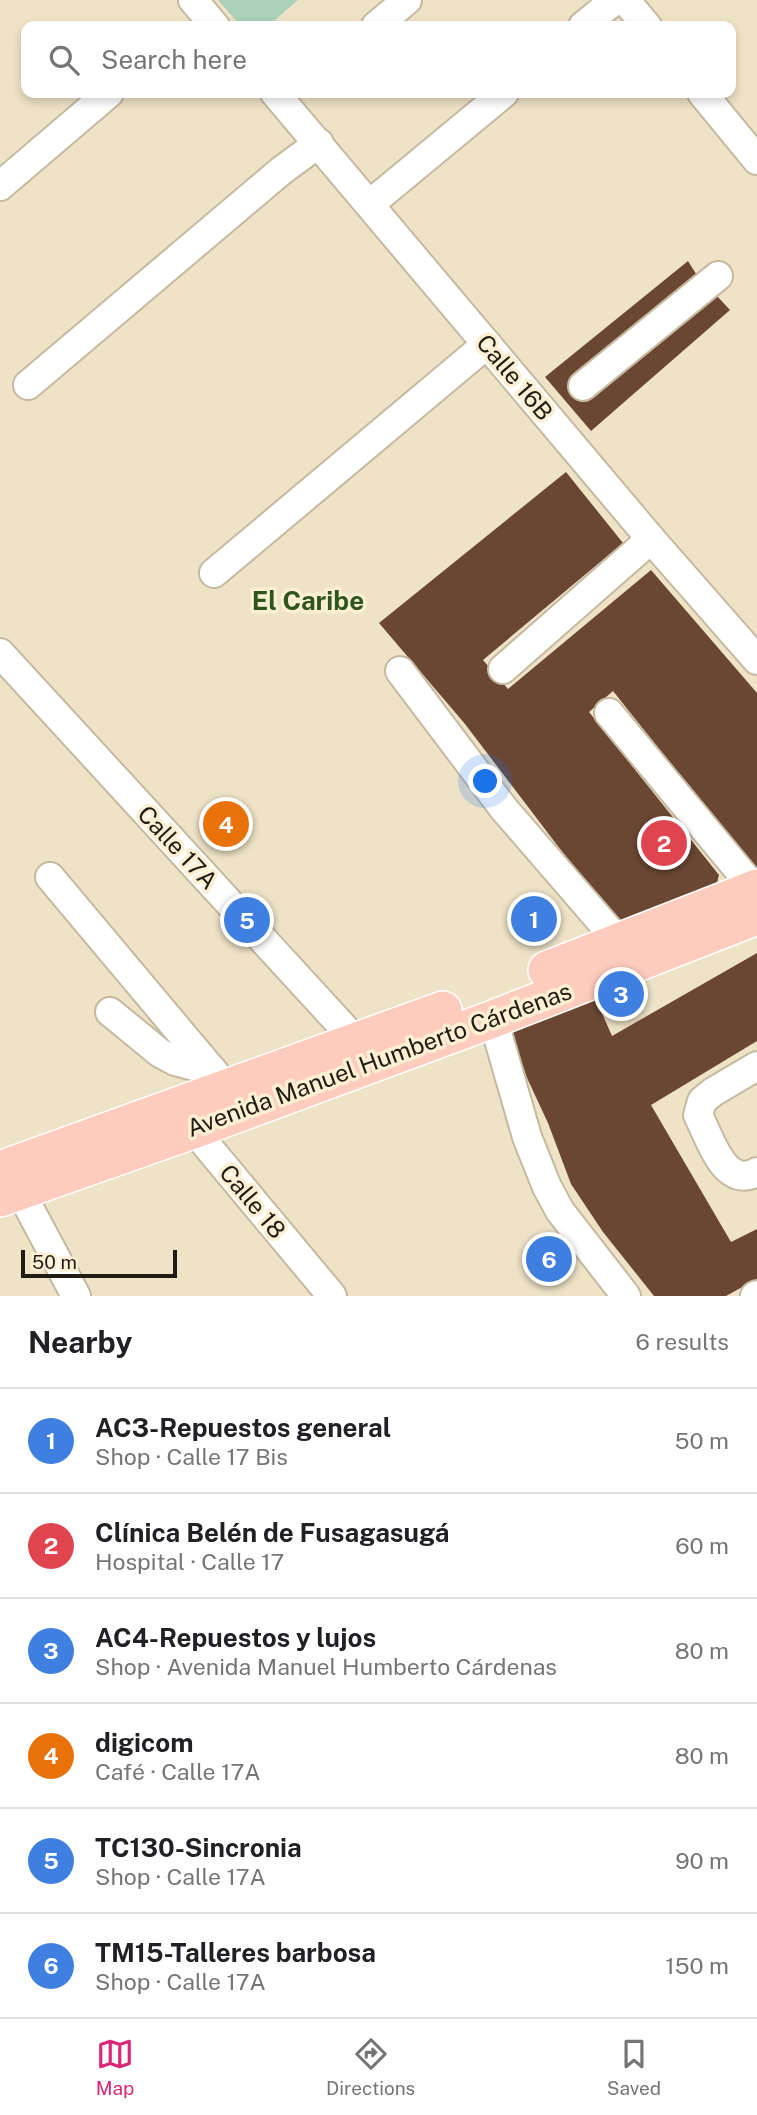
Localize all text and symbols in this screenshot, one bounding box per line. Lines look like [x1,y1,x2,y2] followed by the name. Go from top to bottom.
[21,21,736,98] search box
[45,41,83,79] icon: search
[101,44,247,75] text: Search here
[471,328,559,426] street label: Calle 16B
[252,585,364,616] district label: El Caribe
[468,764,502,798] your location
[203,798,249,850] pin: 4
[132,800,224,894] street label: Calle 17A
[641,817,687,869] pin: 2
[511,893,557,945] pin: 1
[224,894,270,946] pin: 5
[598,968,644,1020] pin: 3
[183,976,575,1142] street label: Avenida Manuel Humberto Cárdenas
[214,1158,292,1244] street label: Calle 18
[526,1233,572,1285] pin: 6
[21,1247,177,1279] scale bar
[32,1251,77,1273] text: 50 m
[28,1324,132,1360] text: Nearby
[636,1328,729,1355] text: 6 results
[95,1412,391,1443] text: AC3-Repuestos general
[46,1427,56,1454] text: 1
[675,1427,729,1454] text: 50 m
[95,1443,288,1470] text: Shop · Calle 17 Bis
[95,1517,450,1548] text: Clínica Belén de Fusagasugá
[44,1532,58,1559] text: 2
[675,1532,729,1559] text: 60 m
[95,1548,284,1575] text: Hospital · Calle 17
[95,1622,376,1653] text: AC4-Repuestos y lujos
[43,1637,59,1664] text: 3
[675,1637,729,1664] text: 80 m
[95,1653,557,1680] text: Shop · Avenida Manuel Humberto Cárdenas
[95,1727,193,1758] text: digicom
[43,1742,59,1769] text: 4
[675,1742,729,1769] text: 80 m
[95,1758,261,1785] text: Café · Calle 17A
[95,1832,302,1863] text: TC130-Sincronia
[43,1847,59,1874] text: 5
[675,1847,729,1874] text: 90 m
[95,1863,266,1890] text: Shop · Calle 17A
[95,1937,376,1968] text: TM15-Talleres barbosa
[43,1952,59,1979] text: 6
[665,1952,729,1979] text: 150 m
[95,1968,266,1995] text: Shop · Calle 17A
[96,2035,134,2099] tab: Map
[326,2035,415,2099] tab: Directions
[607,2035,661,2099] tab: Saved

